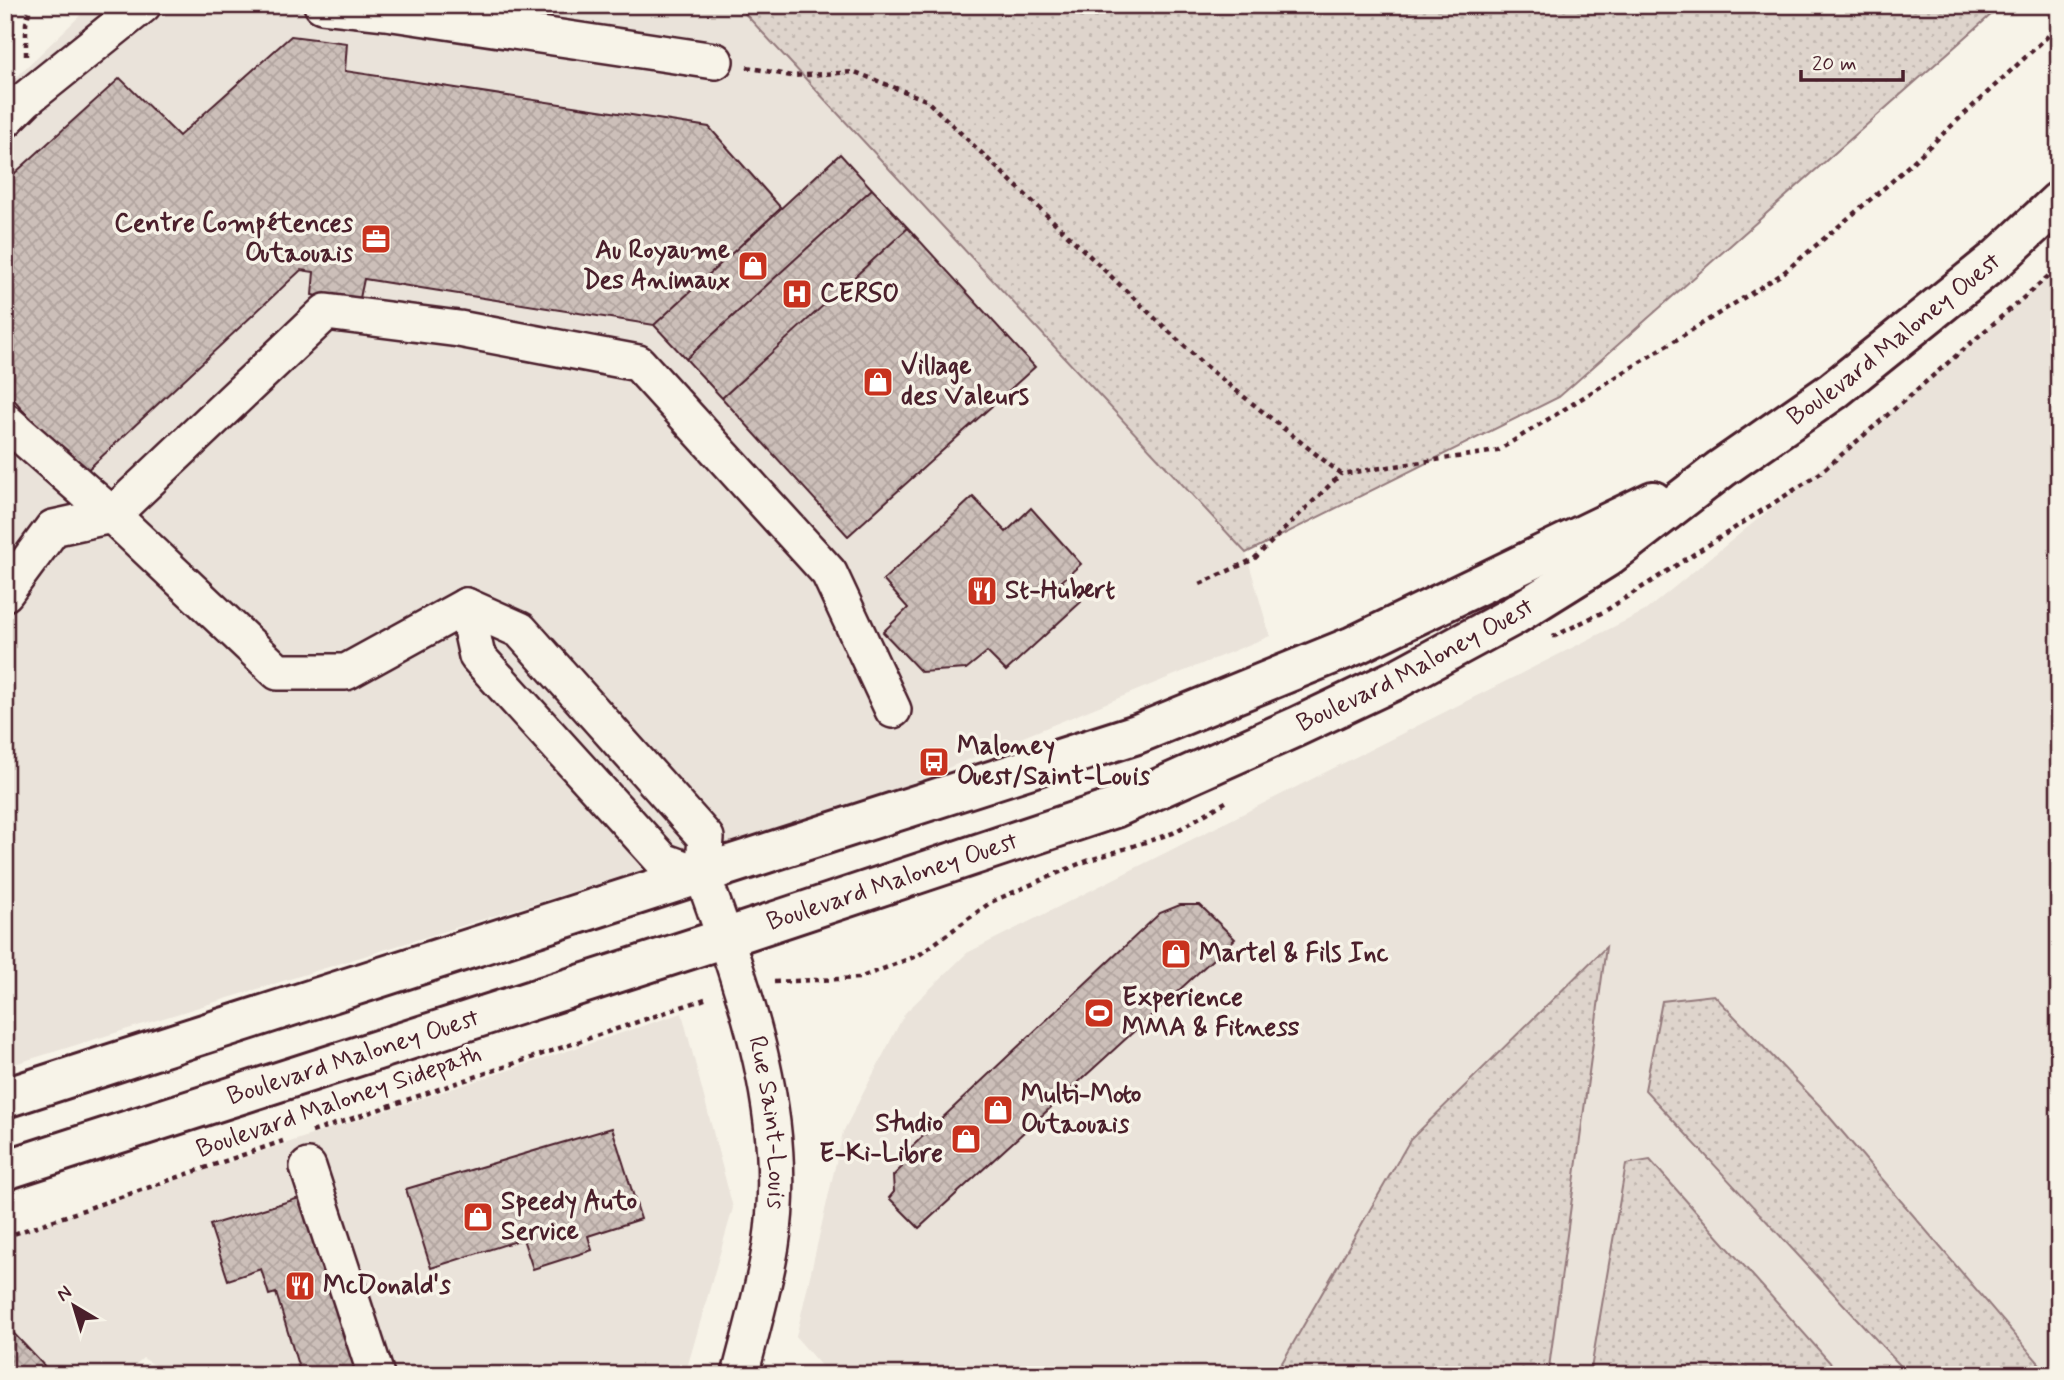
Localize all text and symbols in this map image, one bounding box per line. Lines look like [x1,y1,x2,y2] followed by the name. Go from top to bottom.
[1801,38,1903,82] scale bar
[1812,50,1857,78] text: 20 m
[114,207,354,271] place label: Centre Compétences Outaouais
[359,222,393,256] office icon: Centre Compétences Outaouais
[583,234,730,298] place label: Au Royaume Des Animaux
[1781,245,2008,434] street label: Boulevard Maloney Ouest
[736,249,770,283] shop icon: Au Royaume Des Animaux
[780,277,814,311] hospital icon: CERSO
[820,277,899,311] place label: CERSO
[901,350,1029,414] place label: Village des Valeurs
[861,365,895,399] shop icon: Village des Valeurs
[965,574,999,608] restaurant icon: St-Hubert
[1005,574,1116,608] place label: St-Hubert
[1291,590,1541,741] street label: Boulevard Maloney Ouest
[957,730,1150,794] place label: Maloney Ouest/Saint-Louis
[917,745,951,779] bus stop icon: Maloney Ouest/Saint-Louis
[762,824,1023,940] street label: Boulevard Maloney Ouest
[1159,937,1193,971] shop icon: Martel & Fils Inc
[1199,937,1389,971] place label: Martel & Fils Inc
[1122,981,1300,1045] place label: Experience MMA & Fitness
[1082,996,1116,1030] sports icon: Experience MMA & Fitness
[223,1001,484,1114] street label: Boulevard Maloney Ouest
[739,1032,793,1210] street label: Rue Saint-Louis
[192,1037,486,1167] street label: Boulevard Maloney Sidepath
[1021,1078,1142,1142] place label: Multi-Moto Outaouais
[981,1093,1015,1127] shop icon: Multi-Moto Outaouais
[819,1107,943,1171] place label: Studio E-Ki-Libre
[949,1122,983,1156] shop icon: Studio E-Ki-Libre
[501,1185,638,1249] place label: Speedy Auto Service
[461,1200,495,1234] shop icon: Speedy Auto Service
[283,1269,317,1303] restaurant icon: McDonald's
[323,1269,451,1303] place label: McDonald's
[38,1272,108,1342] north arrow
[52,1280,77,1308] text: N

